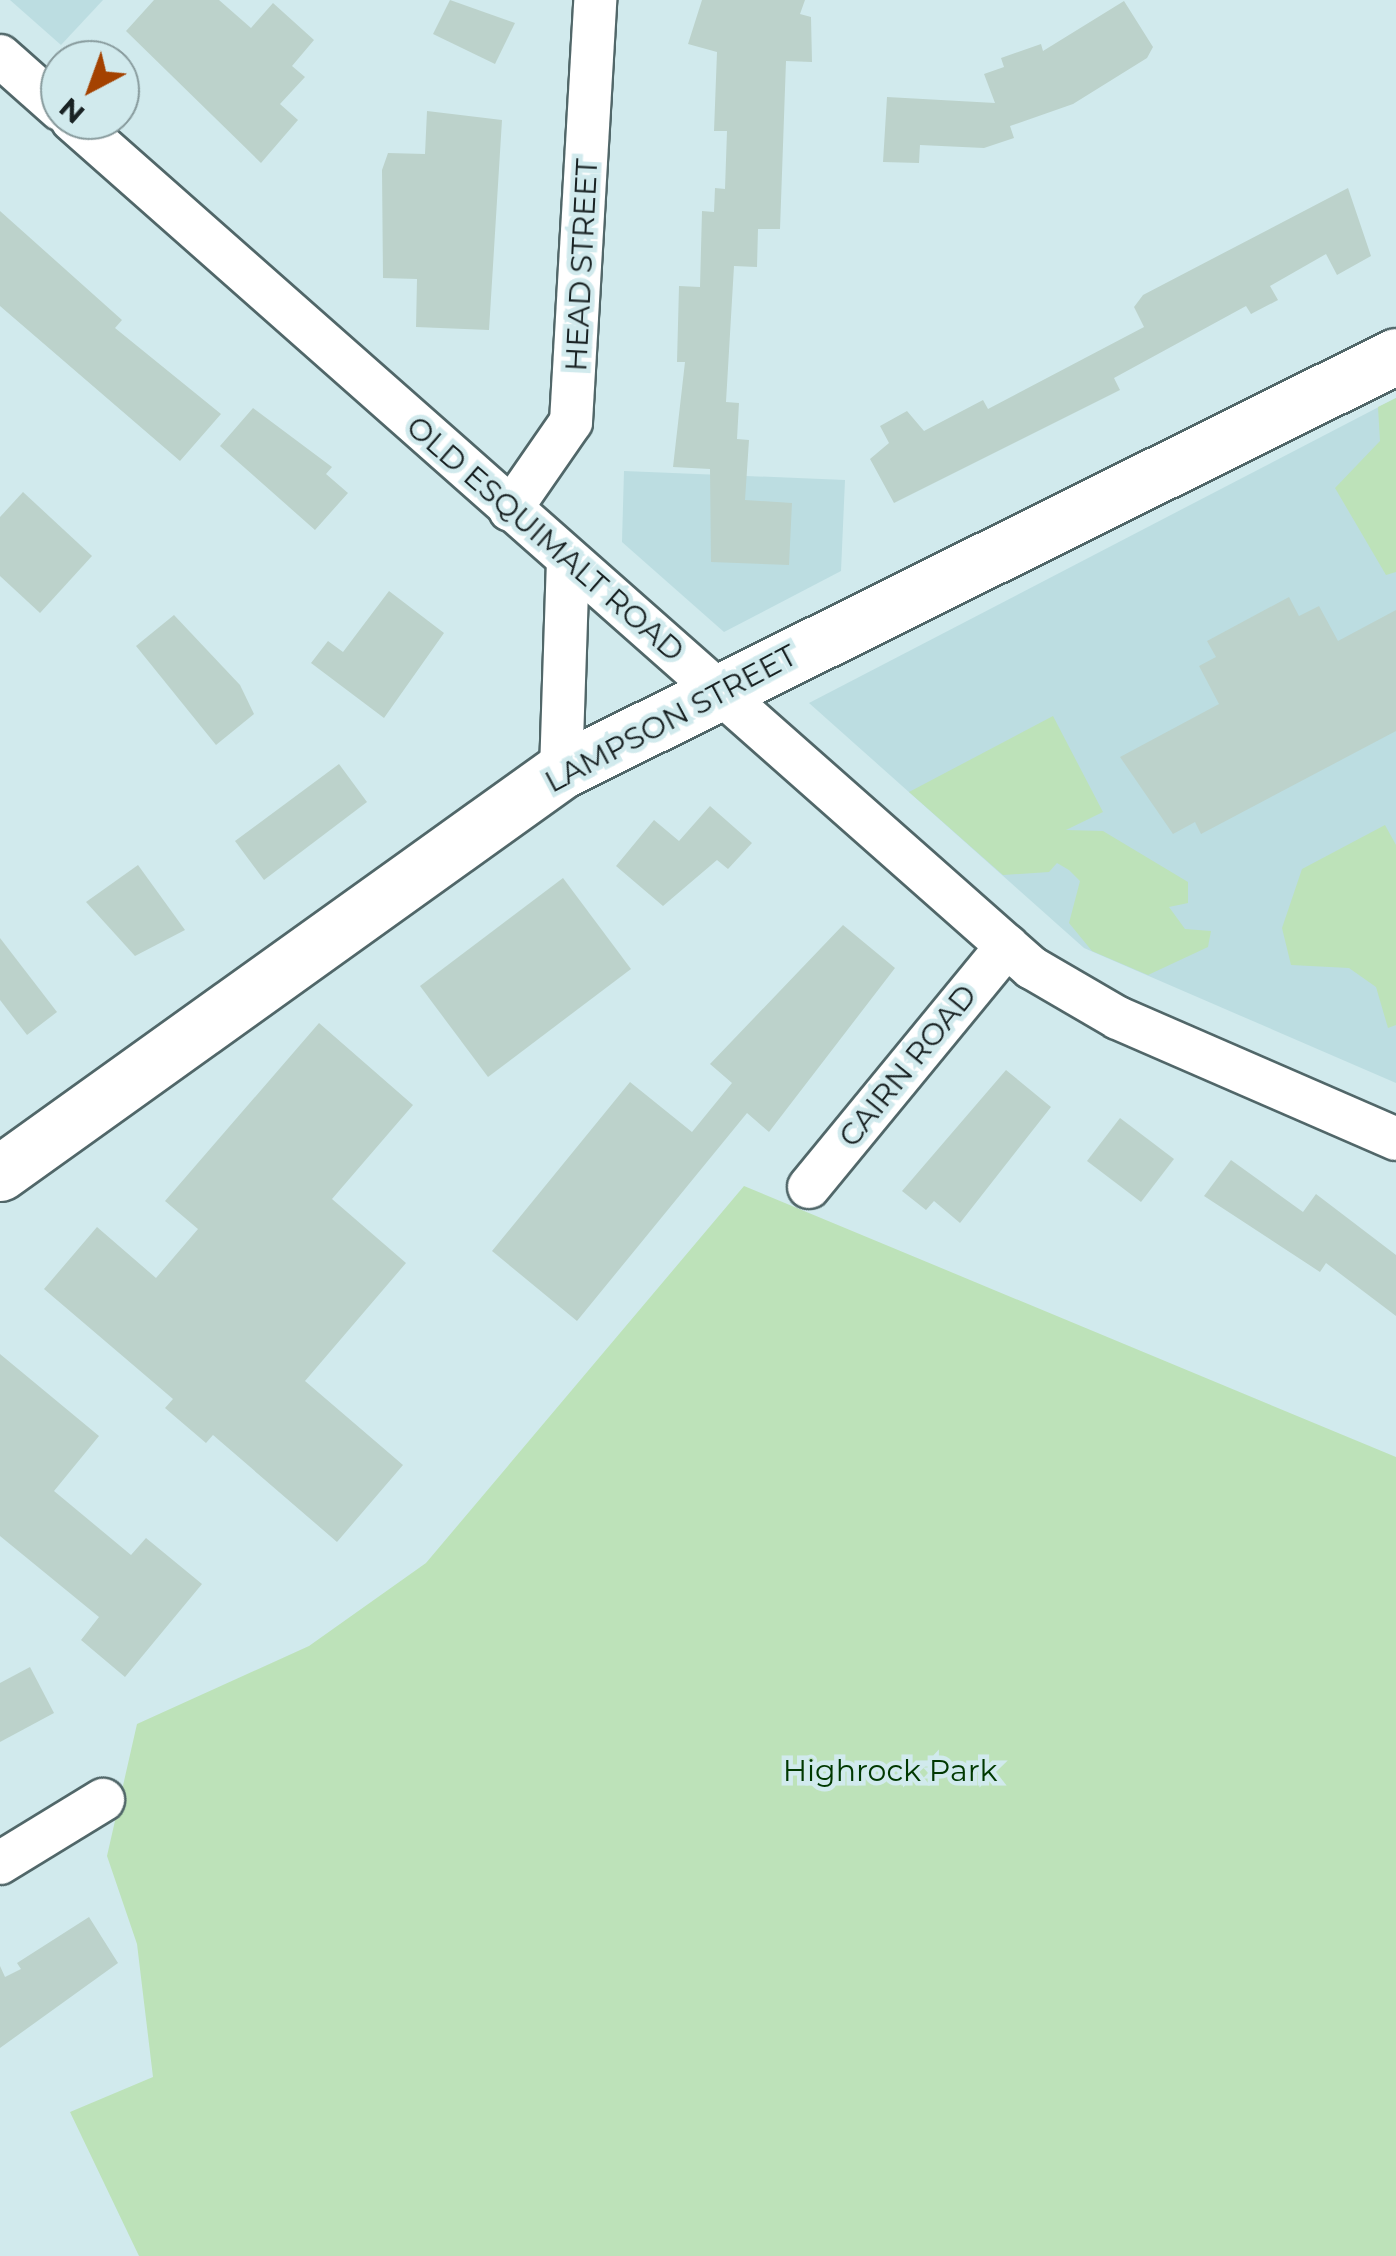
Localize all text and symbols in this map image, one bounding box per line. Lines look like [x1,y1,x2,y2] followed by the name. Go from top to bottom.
[40,40,140,140] north arrow
[52,91,91,131] text: N
[558,158,606,372] street label: HEAD STREET
[399,409,691,669] street label: OLD ESQUIMALT ROAD
[539,637,803,801] street label: LAMPSON STREET
[832,978,984,1154] street label: CAIRN ROAD
[783,1753,997,1789] park label: Highrock Park

